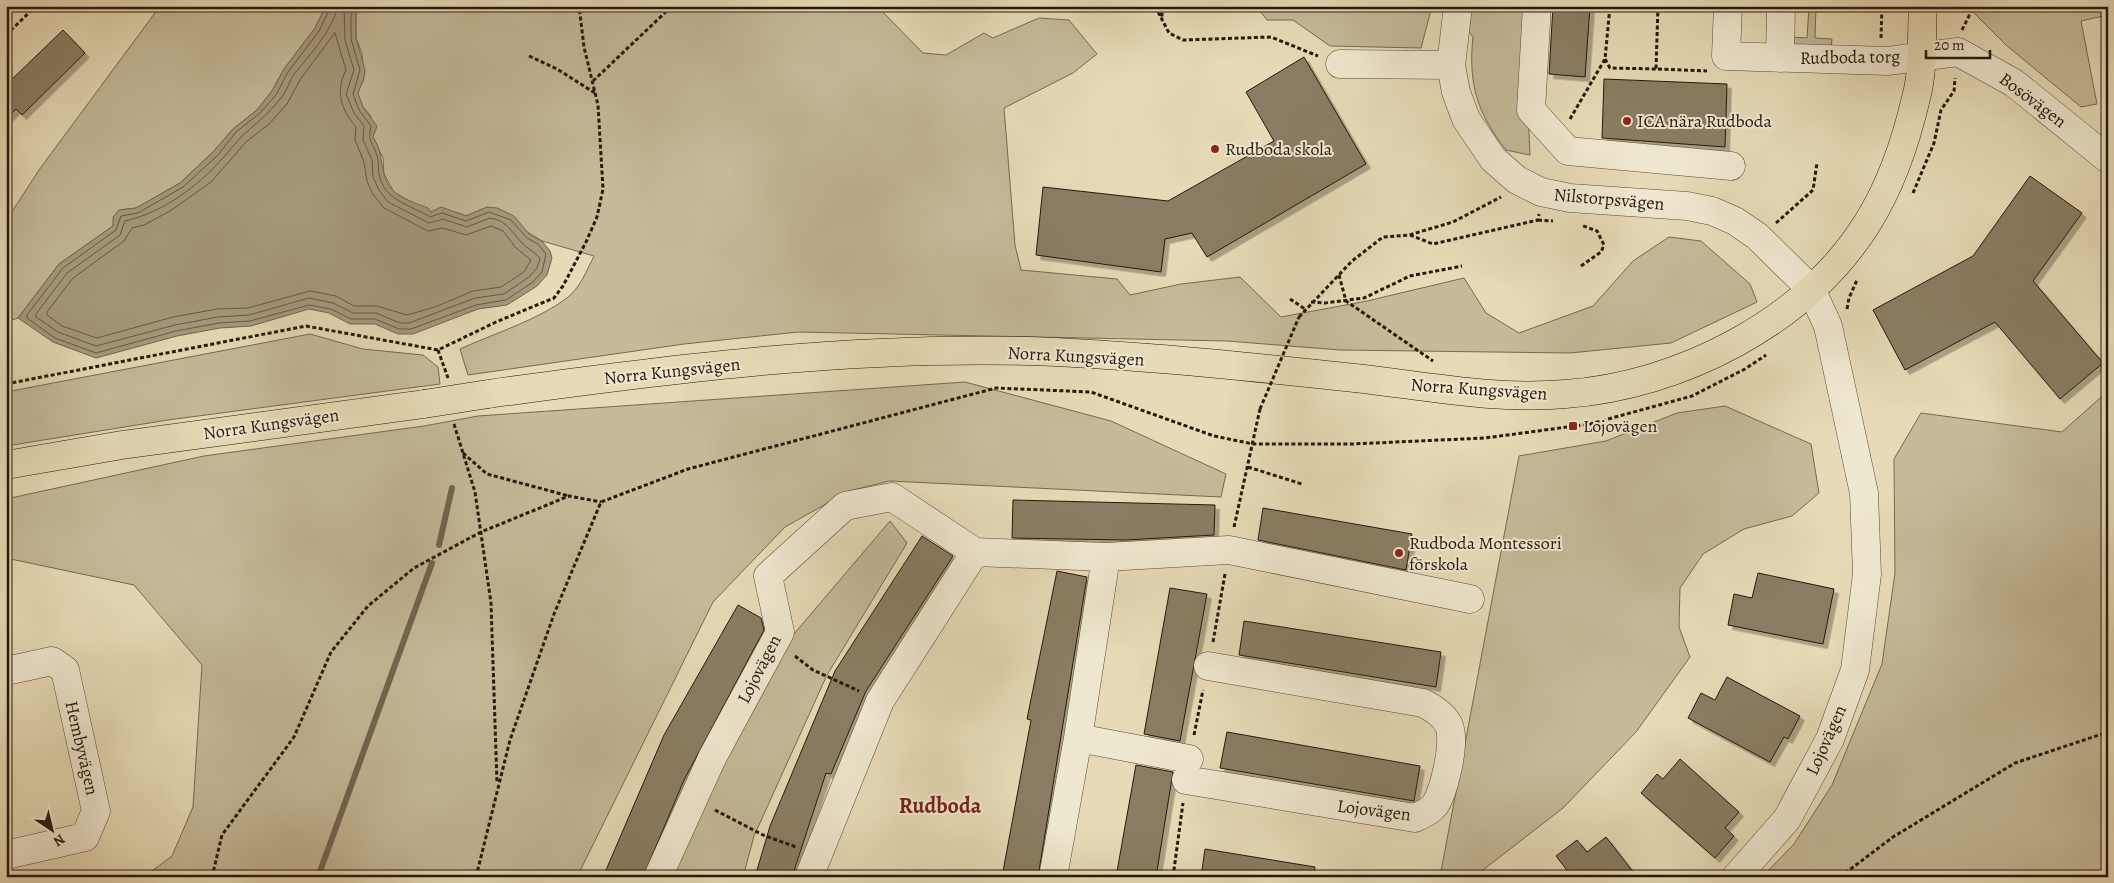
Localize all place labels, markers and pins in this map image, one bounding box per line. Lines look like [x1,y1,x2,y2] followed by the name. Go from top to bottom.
[1637,109,1772,133] place label: ICA nära Rudboda
[1621,115,1633,127] marker: ICA nära Rudboda
[1225,137,1333,161] place label: Rudboda skola
[1209,143,1221,155] marker: Rudboda skola
[1583,414,1657,438] place label: Lojovägen
[1567,420,1579,432] marker: Lojovägen
[1409,531,1562,576] place label: Rudboda Montessori förskola
[1393,547,1405,559] marker: Rudboda Montessori förskola

